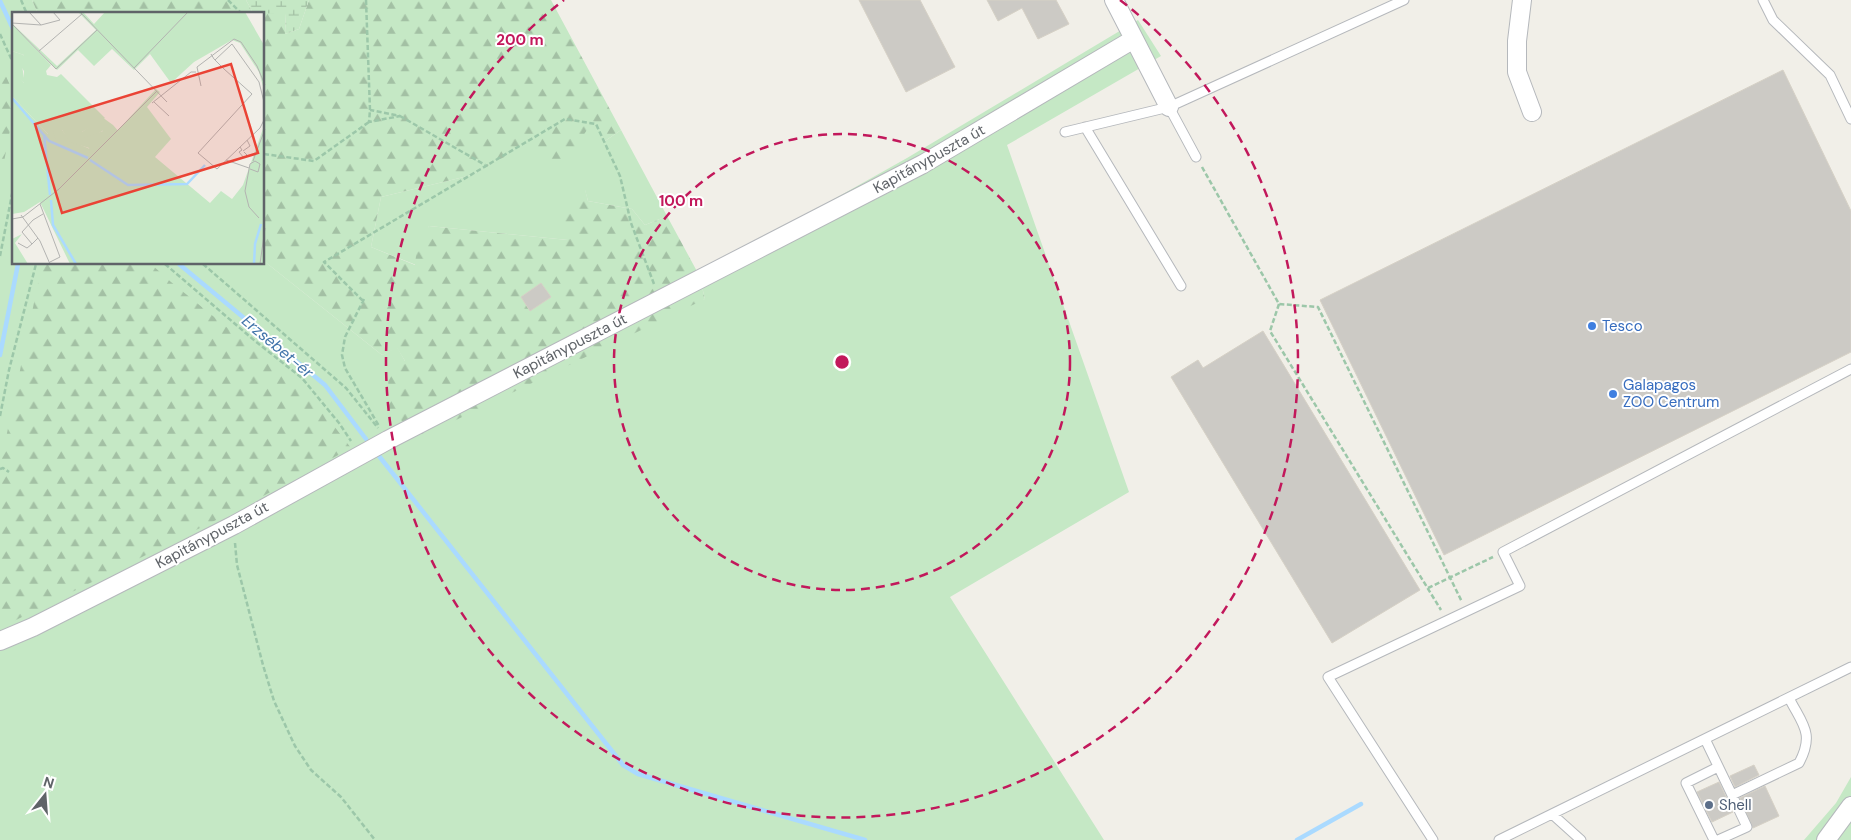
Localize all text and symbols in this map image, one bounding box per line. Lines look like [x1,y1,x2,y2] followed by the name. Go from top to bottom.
[12,12,265,265] inset map
[496,30,544,50] text: 200 m
[869,120,989,198] street label: Kapitánypuszta út
[659,191,703,211] text: 100 m
[510,309,630,383] street label: Kapitánypuszta út
[237,310,319,383] water label: Erzsébet-ér
[1602,316,1643,336] place label: Tesco
[1586,320,1598,332] marker: Tesco
[833,353,851,371] centre of rings
[1623,375,1719,412] place label: Galapagos ZOO Centrum
[1607,388,1619,400] marker: Galapagos ZOO Centrum
[152,497,272,573] street label: Kapitánypuszta út
[20,770,70,820] north arrow
[41,772,56,793] text: N
[1719,795,1752,815] place label: Shell
[1703,799,1715,811] marker: Shell

